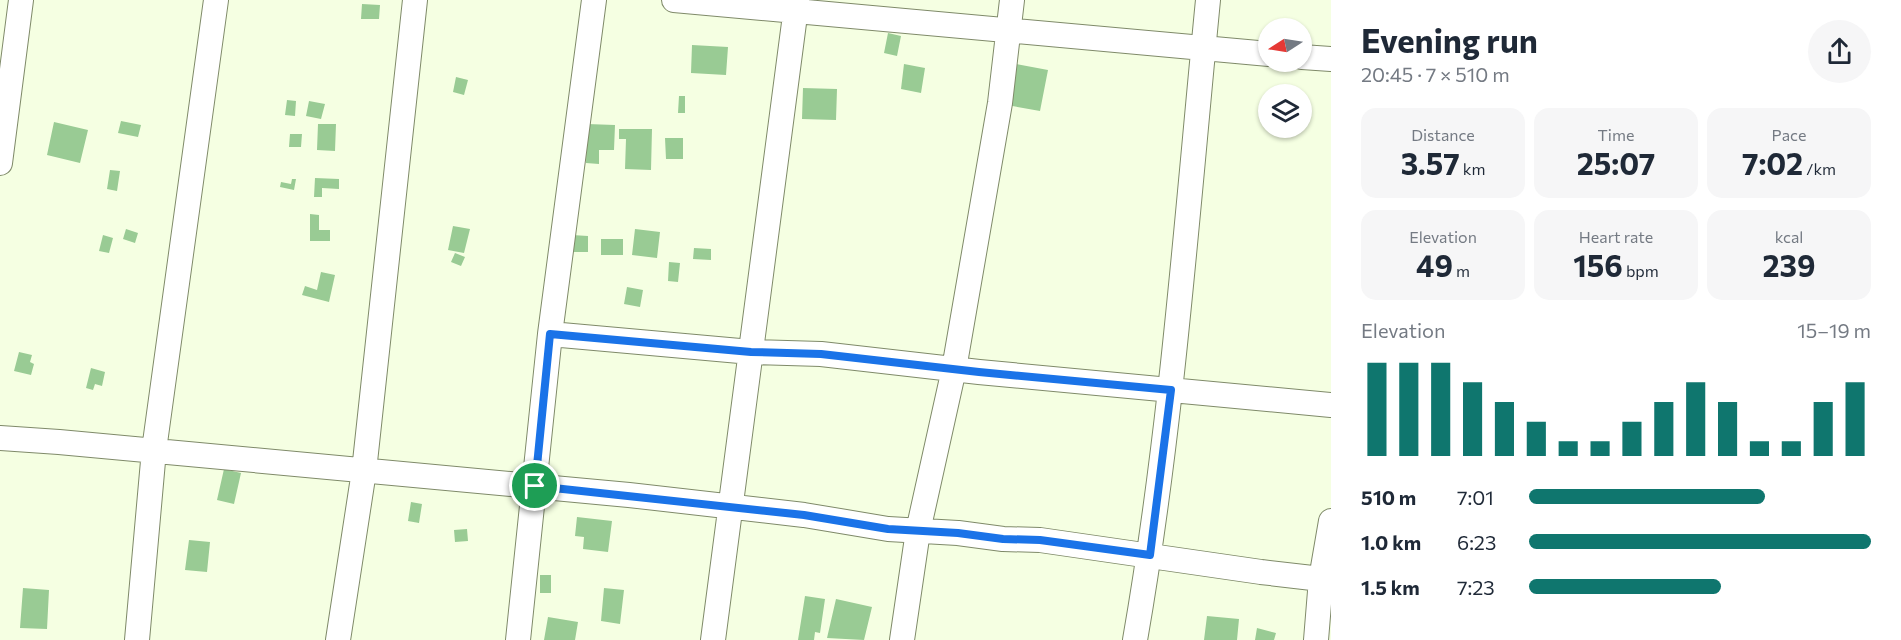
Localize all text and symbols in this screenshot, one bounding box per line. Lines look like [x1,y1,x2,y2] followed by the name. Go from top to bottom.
[1258,18,1312,72] north arrow
[1258,18,1312,138] map controls
[1361,19,1538,60] text: Evening run
[1808,20,1871,83] button: share
[1361,62,1510,86] text: 20:45 · 7 × 510 m
[1258,84,1312,138] button: layers
[1411,125,1475,144] text: Distance
[1598,125,1634,144] text: Time
[1772,125,1806,144] text: Pace
[1401,144,1460,181] text: 3.57
[1577,144,1655,181] text: 25:07
[1742,144,1803,181] text: 7:02
[1460,159,1485,178] text: km
[1803,159,1836,178] text: /km
[1409,227,1477,246] text: Elevation
[1579,227,1653,246] text: Heart rate
[1775,227,1803,246] text: kcal
[1416,246,1453,283] text: 49
[1573,246,1623,283] text: 156
[1762,246,1816,283] text: 239
[1453,261,1470,280] text: m
[1623,261,1659,280] text: bpm
[1361,318,1446,342] text: Elevation
[1797,318,1871,342] text: 15–19 m
[509,460,560,511] pin
[518,469,551,502] icon: arrive
[1361,485,1416,509] text: 510 m
[1457,485,1494,509] text: 7:01
[1361,530,1421,554] text: 1.0 km
[1457,530,1496,554] text: 6:23
[1361,575,1420,599] text: 1.5 km
[1457,575,1495,599] text: 7:23

